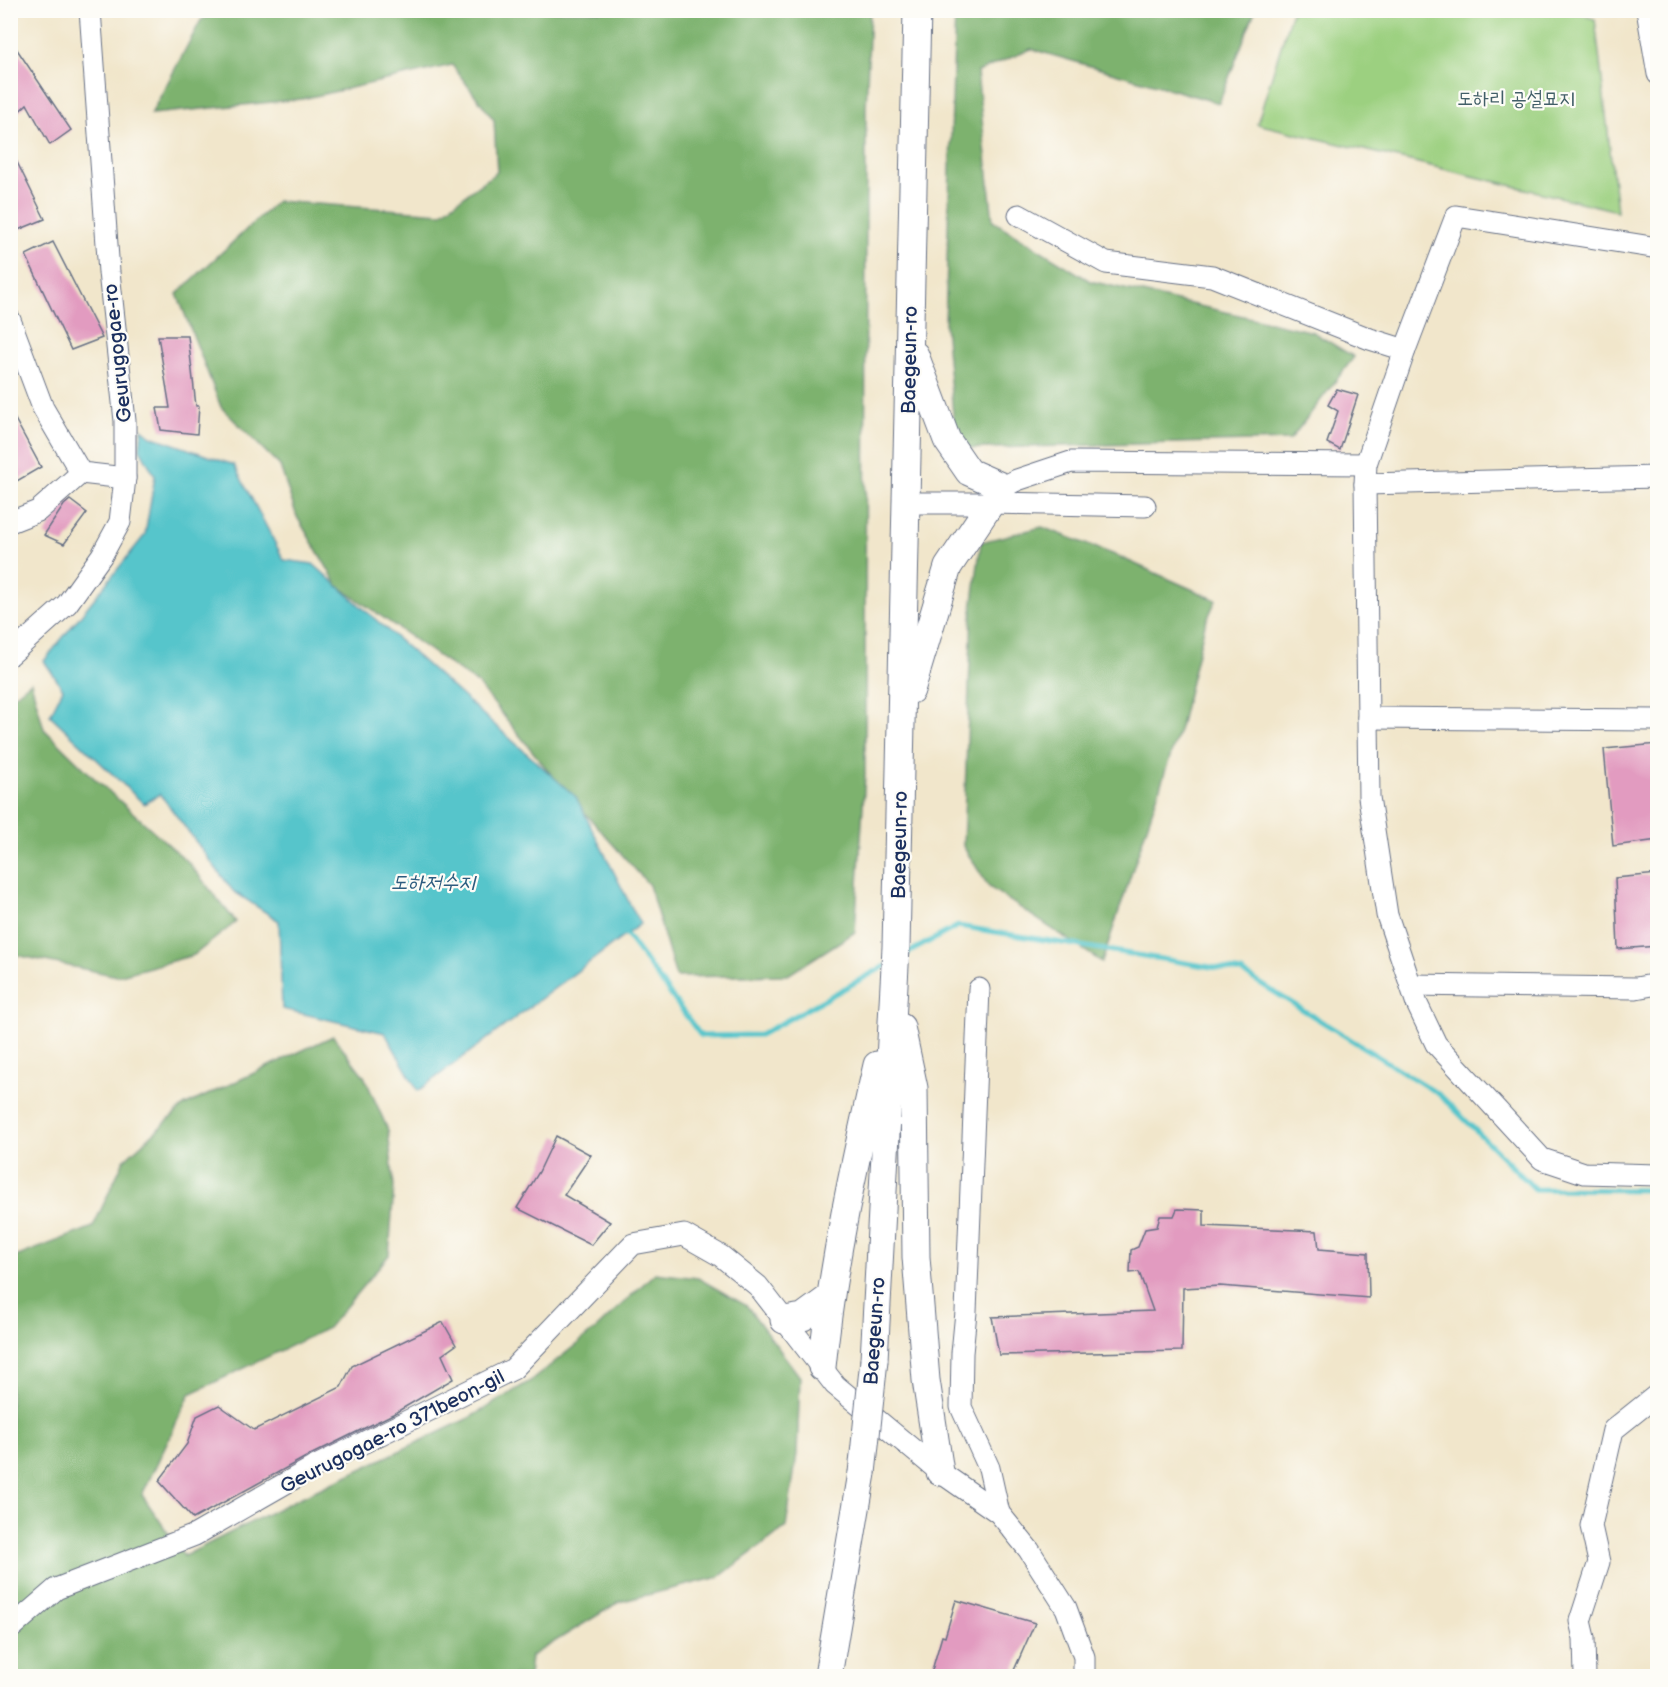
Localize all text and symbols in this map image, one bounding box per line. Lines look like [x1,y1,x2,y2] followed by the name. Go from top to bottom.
[1457,87,1575,111] park label: 도하리 공설묘지
[99,282,137,424] street label: Geurugogae-ro
[897,306,923,414] street label: Baegeun-ro
[887,791,913,899] street label: Baegeun-ro
[391,870,477,895] water label: 도하저수지
[859,1276,891,1386] street label: Baegeun-ro
[276,1365,509,1499] street label: Geurugogae-ro 371beon-gil

